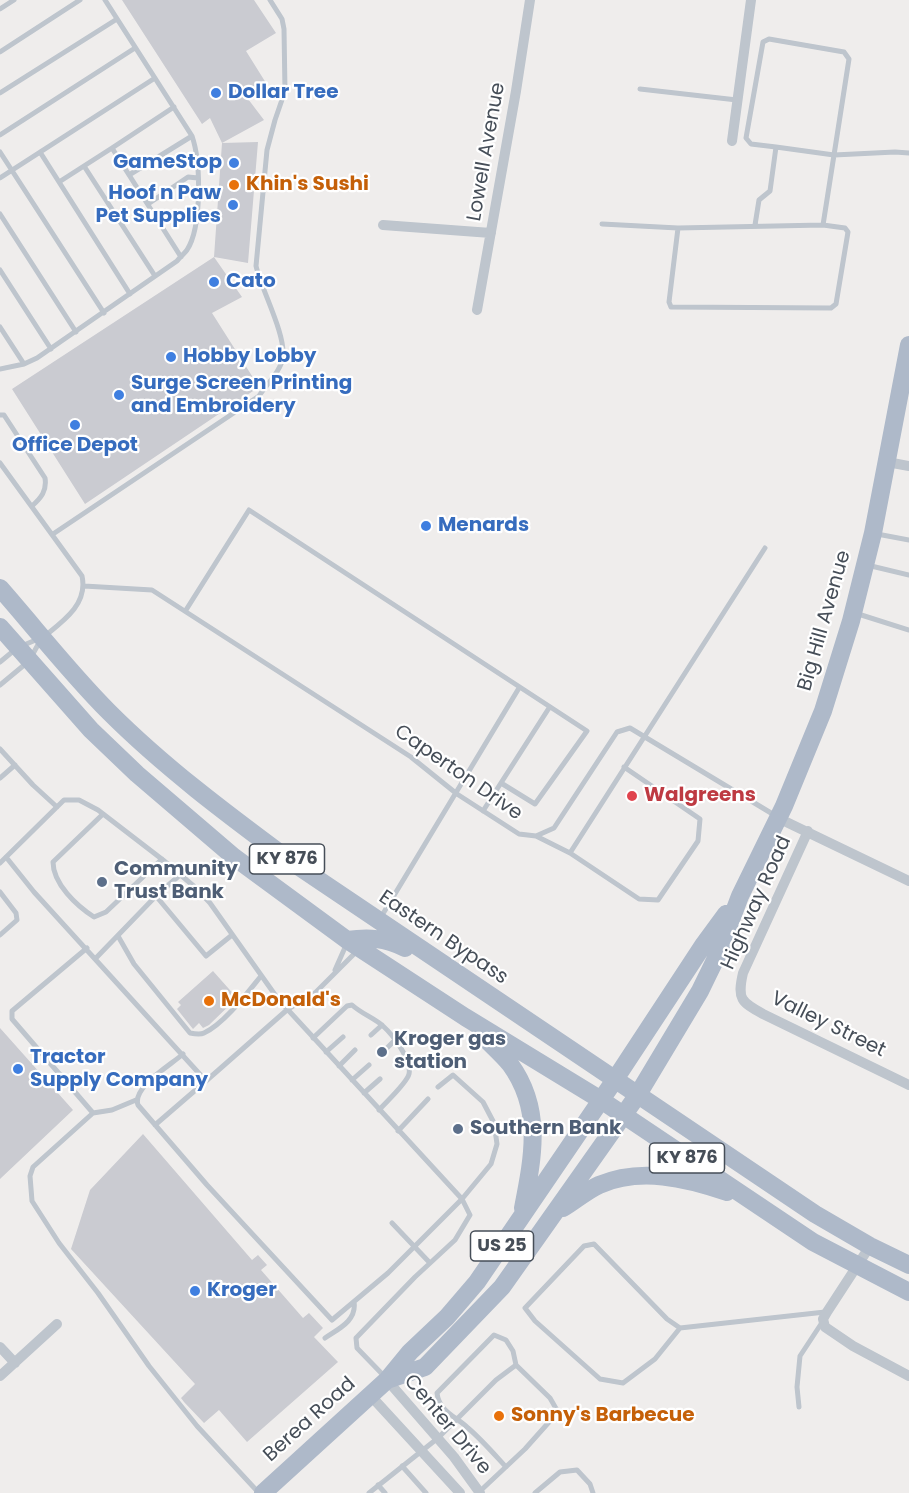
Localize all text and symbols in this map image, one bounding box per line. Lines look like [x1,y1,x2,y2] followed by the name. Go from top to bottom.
[228,81,338,105] place label: Dollar Tree
[463,81,511,223] street label: Lowell Avenue
[209,86,223,100] marker: Dollar Tree
[113,151,222,175] place label: GameStop
[227,156,241,170] marker: GameStop
[246,173,369,197] place label: Khin's Sushi
[227,178,241,192] marker: Khin's Sushi
[96,182,221,229] place label: Hoof n Paw Pet Supplies
[226,198,240,212] marker: Hoof n Paw Pet Supplies
[226,270,276,294] place label: Cato
[207,275,221,289] marker: Cato
[183,345,316,369] place label: Hobby Lobby
[164,350,178,364] marker: Hobby Lobby
[131,372,352,419] place label: Surge Screen Printing and Embroidery
[112,388,126,402] marker: Surge Screen Printing and Embroidery
[68,418,82,432] marker: Office Depot
[12,434,138,458] place label: Office Depot
[438,514,529,538] place label: Menards
[419,519,433,533] marker: Menards
[793,548,857,694] street label: Big Hill Avenue
[389,720,527,826] street label: Caperton Drive
[644,784,756,808] place label: Walgreens
[625,789,639,803] marker: Walgreens
[717,833,797,973] street label: Highway Road
[250,844,324,874] road number: KY 876
[114,858,238,905] place label: Community Trust Bank
[95,875,109,889] marker: Community Trust Bank
[374,886,512,990] street label: Eastern Bypass
[767,987,889,1063] street label: Valley Street
[221,989,341,1013] place label: McDonald's
[202,994,216,1008] marker: McDonald's
[394,1028,506,1075] place label: Kroger gas station
[375,1045,389,1059] marker: Kroger gas station
[30,1046,208,1093] place label: Tractor Supply Company
[11,1062,25,1076] marker: Tractor Supply Company
[470,1117,621,1141] place label: Southern Bank
[451,1122,465,1136] marker: Southern Bank
[650,1143,724,1173] road number: KY 876
[470,1231,534,1261] road number: US 25
[207,1279,277,1303] place label: Kroger
[188,1284,202,1298] marker: Kroger
[398,1370,496,1480] street label: Center Drive
[259,1372,361,1468] street label: Berea Road
[511,1404,695,1428] place label: Sonny's Barbecue
[492,1409,506,1423] marker: Sonny's Barbecue

